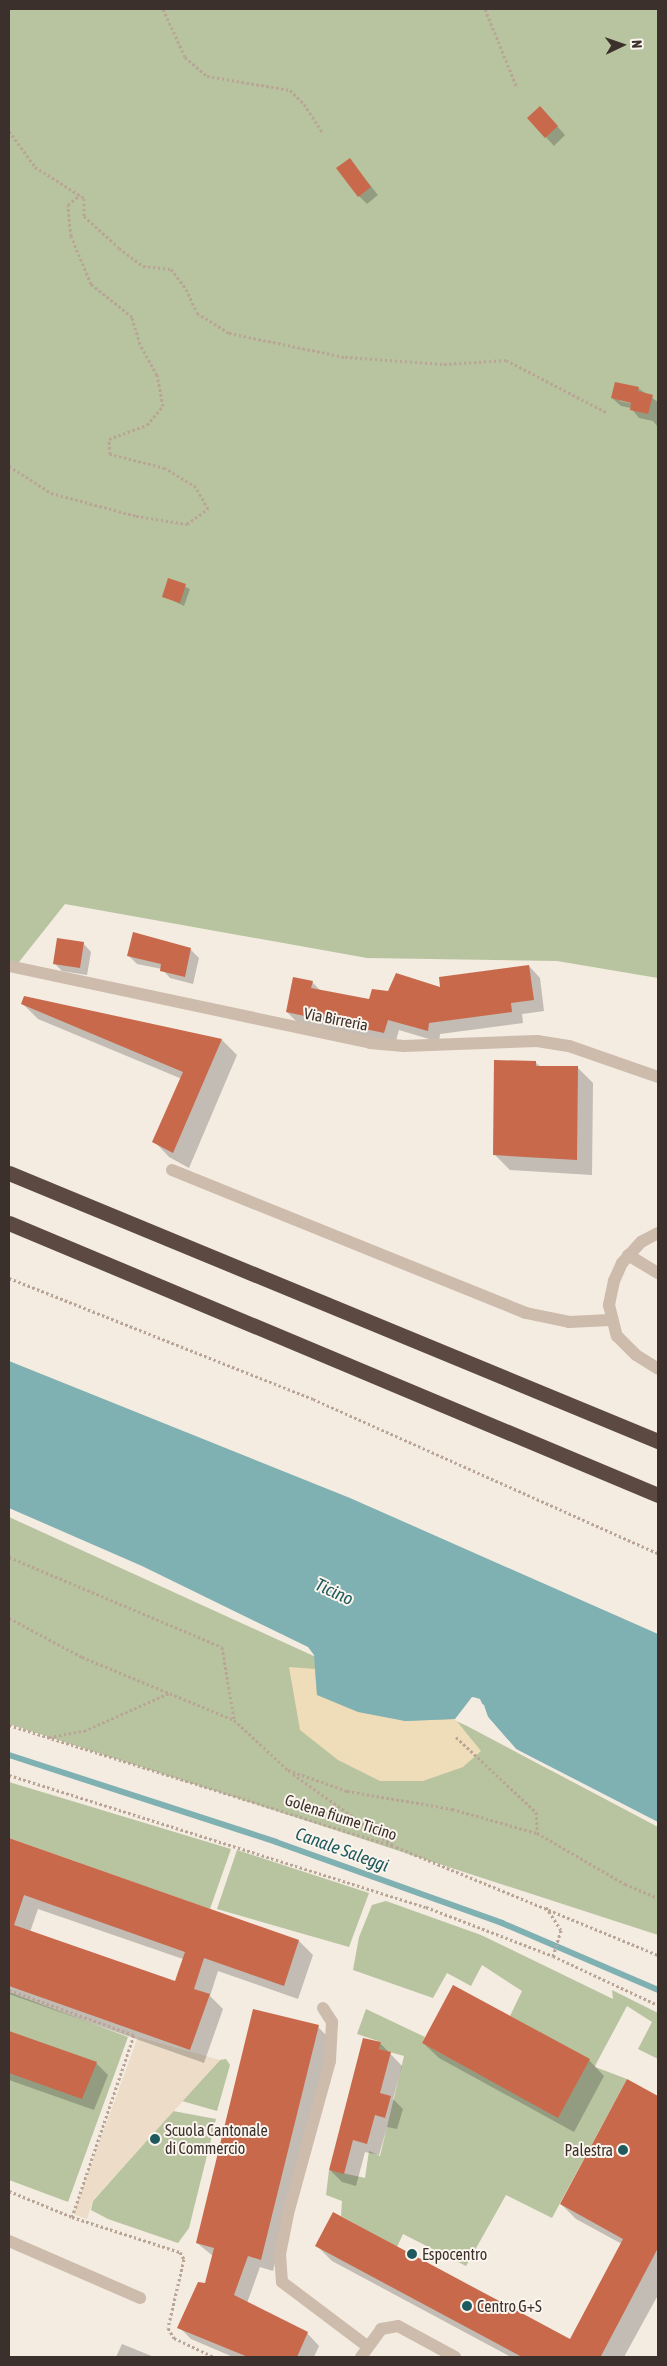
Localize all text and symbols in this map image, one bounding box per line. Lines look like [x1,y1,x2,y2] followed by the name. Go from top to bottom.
[597,20,647,70] north arrow
[629,40,645,49] text: N
[302,1003,370,1035] street label: Via Birreria
[311,1574,357,1610] water label: Ticino
[282,1790,400,1844] street label: Golena fiume Ticino
[292,1823,392,1877] water label: Canale Saleggi
[165,2120,268,2158] place label: Scuola Cantonale di Commercio
[149,2133,161,2145] marker: Scuola Cantonale di Commercio
[565,2140,613,2160] place label: Palestra
[617,2144,629,2156] marker: Palestra
[422,2244,487,2264] place label: Espocentro
[406,2248,418,2260] marker: Espocentro
[477,2296,542,2316] place label: Centro G+S
[461,2300,473,2312] marker: Centro G+S

